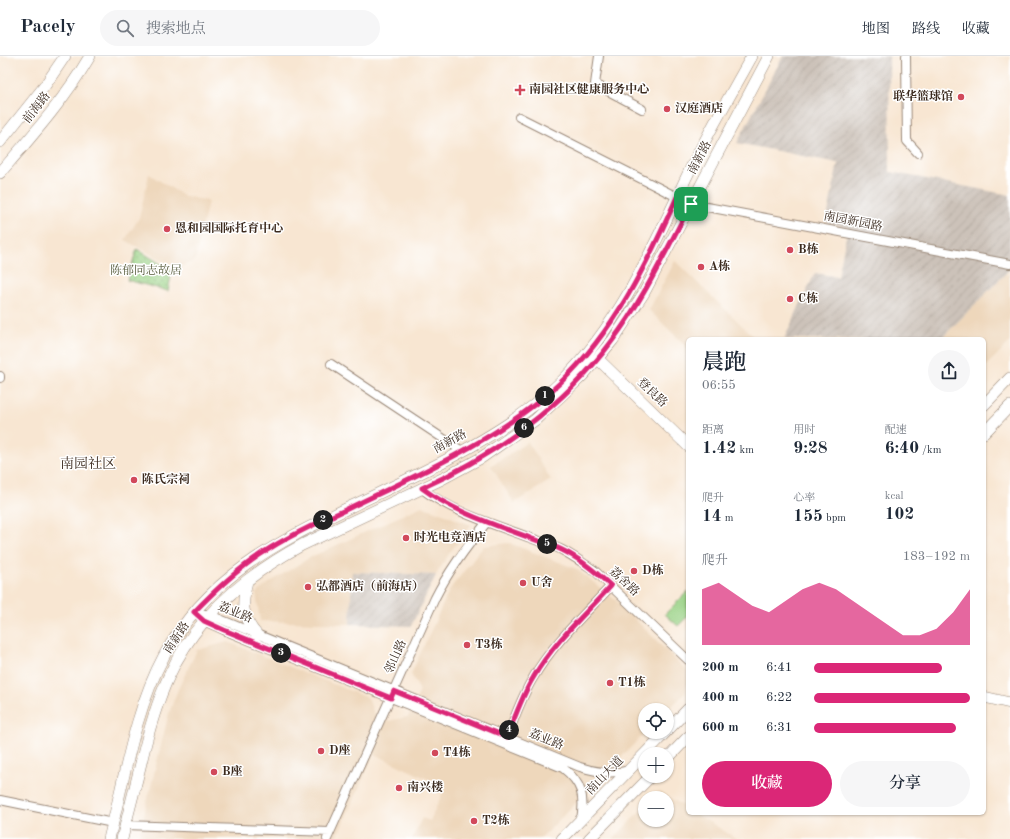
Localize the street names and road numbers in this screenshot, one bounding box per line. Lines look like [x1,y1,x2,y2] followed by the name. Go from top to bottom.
[20,89,53,126] street label: 前海路
[684,138,714,177] street label: 南新路
[822,208,884,234] street label: 南园新园路
[635,375,671,410] street label: 登良路
[430,426,469,456] street label: 南新路
[607,564,643,599] street label: 荔舍路
[216,599,255,625] street label: 荔业路
[160,619,192,656] street label: 南新路
[381,637,409,676] street label: 邻山路
[527,726,566,752] street label: 荔业路
[583,753,626,797] street label: 南山大道

